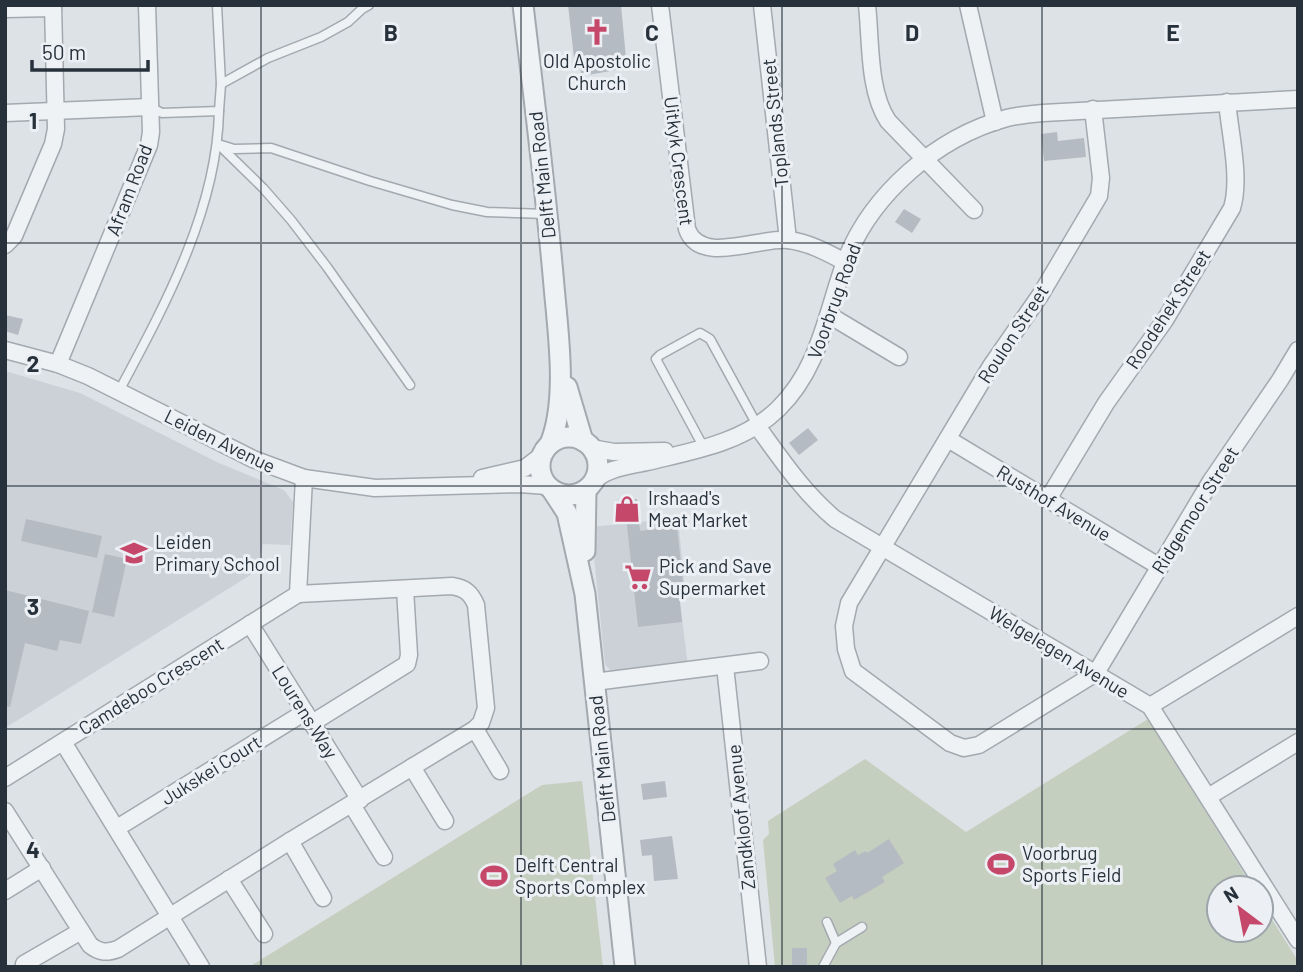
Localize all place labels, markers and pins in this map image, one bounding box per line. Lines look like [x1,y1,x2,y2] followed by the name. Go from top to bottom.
[582,17,612,47] church icon: Old Apostolic Church
[543,49,651,94] place label: Old Apostolic Church
[648,486,748,531] place label: Irshaad's Meat Market
[612,494,642,524] shop icon: Irshaad's Meat Market
[155,530,280,575] place label: Leiden Primary School
[119,538,149,568] school or university icon: Leiden Primary School
[659,554,772,599] place label: Pick and Save Supermarket
[623,562,653,592] supermarket icon: Pick and Save Supermarket
[1022,841,1121,886] place label: Voorbrug Sports Field
[986,849,1016,879] sports icon: Voorbrug Sports Field
[515,853,645,898] place label: Delft Central Sports Complex
[479,861,509,891] sports icon: Delft Central Sports Complex

